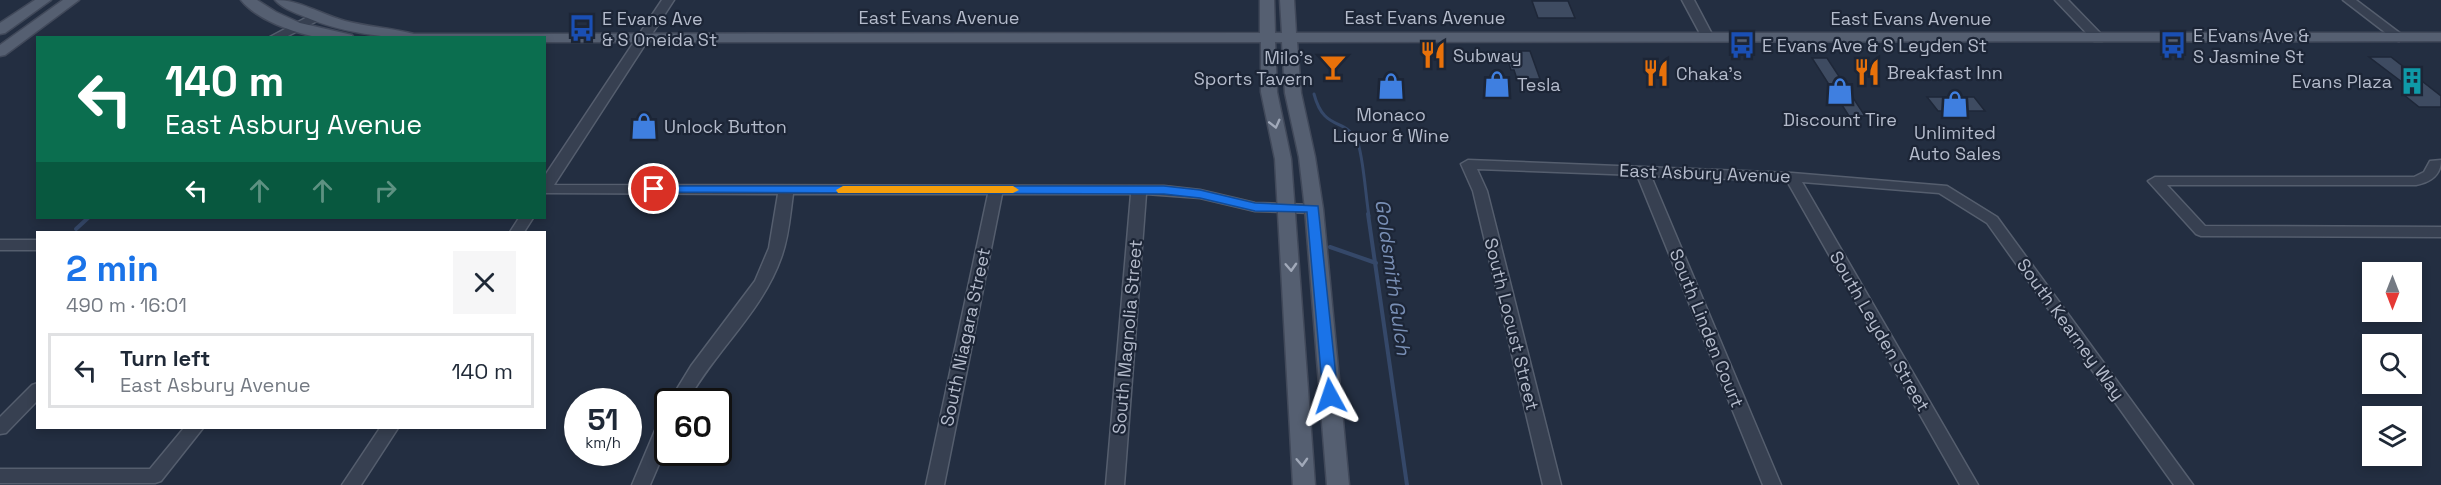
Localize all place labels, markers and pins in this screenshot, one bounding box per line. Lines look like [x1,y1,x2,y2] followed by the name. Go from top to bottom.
[602,7,717,51] place label: E Evans Ave & S Oneida St
[567,13,597,43] bus stop icon: E Evans Ave & S Oneida St
[2193,24,2309,68] place label: E Evans Ave & S Jasmine St
[1727,30,1757,60] bus stop icon: E Evans Ave & S Leyden St
[2158,30,2188,60] bus stop icon: E Evans Ave & S Jasmine St
[1762,34,1987,57] place label: E Evans Ave & S Leyden St
[1418,40,1448,70] restaurant icon: Subway
[1453,44,1522,67] place label: Subway
[1194,46,1313,90] place label: Milo's Sports Tavern
[1318,52,1348,82] bar icon: Milo's Sports Tavern
[1852,57,1882,87] restaurant icon: Breakfast Inn
[1641,58,1671,88] restaurant icon: Chaka's
[1887,61,2003,84] place label: Breakfast Inn
[1676,62,1742,85] place label: Chaka's
[2397,66,2427,96] building icon: Evans Plaza
[1482,69,1512,99] shop icon: Tesla
[2292,70,2392,93] place label: Evans Plaza
[1376,71,1406,101] shop icon: Monaco Liquor & Wine
[1517,73,1561,96] place label: Tesla
[1825,76,1855,106] shop icon: Discount Tire
[1940,89,1970,119] shop icon: Unlimited Auto Sales
[1333,103,1449,147] place label: Monaco Liquor & Wine
[1783,108,1897,131] place label: Discount Tire
[629,111,659,141] shop icon: Unlock Button
[664,115,787,138] place label: Unlock Button
[1909,121,2001,165] place label: Unlimited Auto Sales
[628,163,679,214] pin

